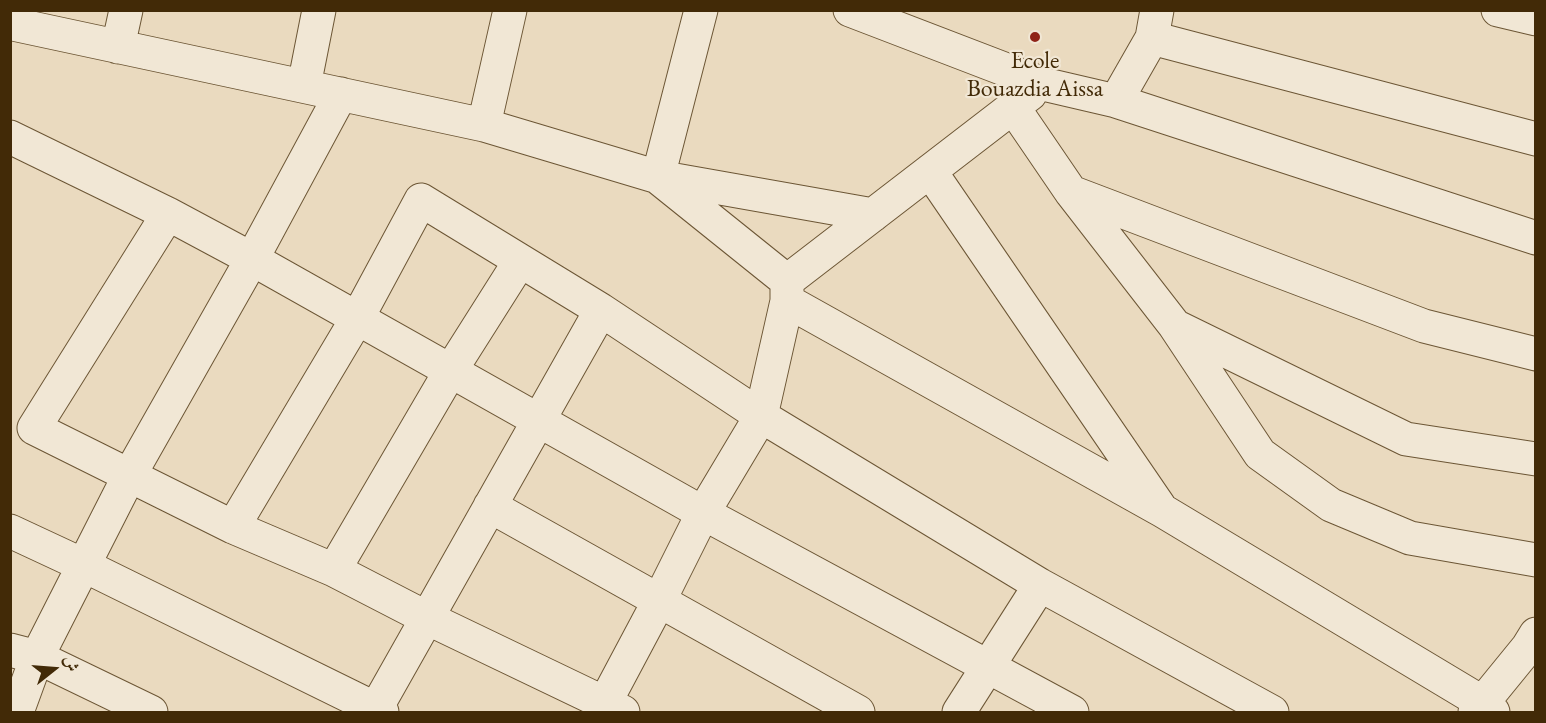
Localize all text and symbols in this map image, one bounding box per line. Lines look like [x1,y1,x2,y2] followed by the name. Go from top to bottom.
[1028,30,1042,44] marker: Ecole Bouazdia Aissa
[967,47,1103,103] place label: Ecole Bouazdia Aissa
[24,639,84,699] north arrow
[59,653,84,674] text: ش

